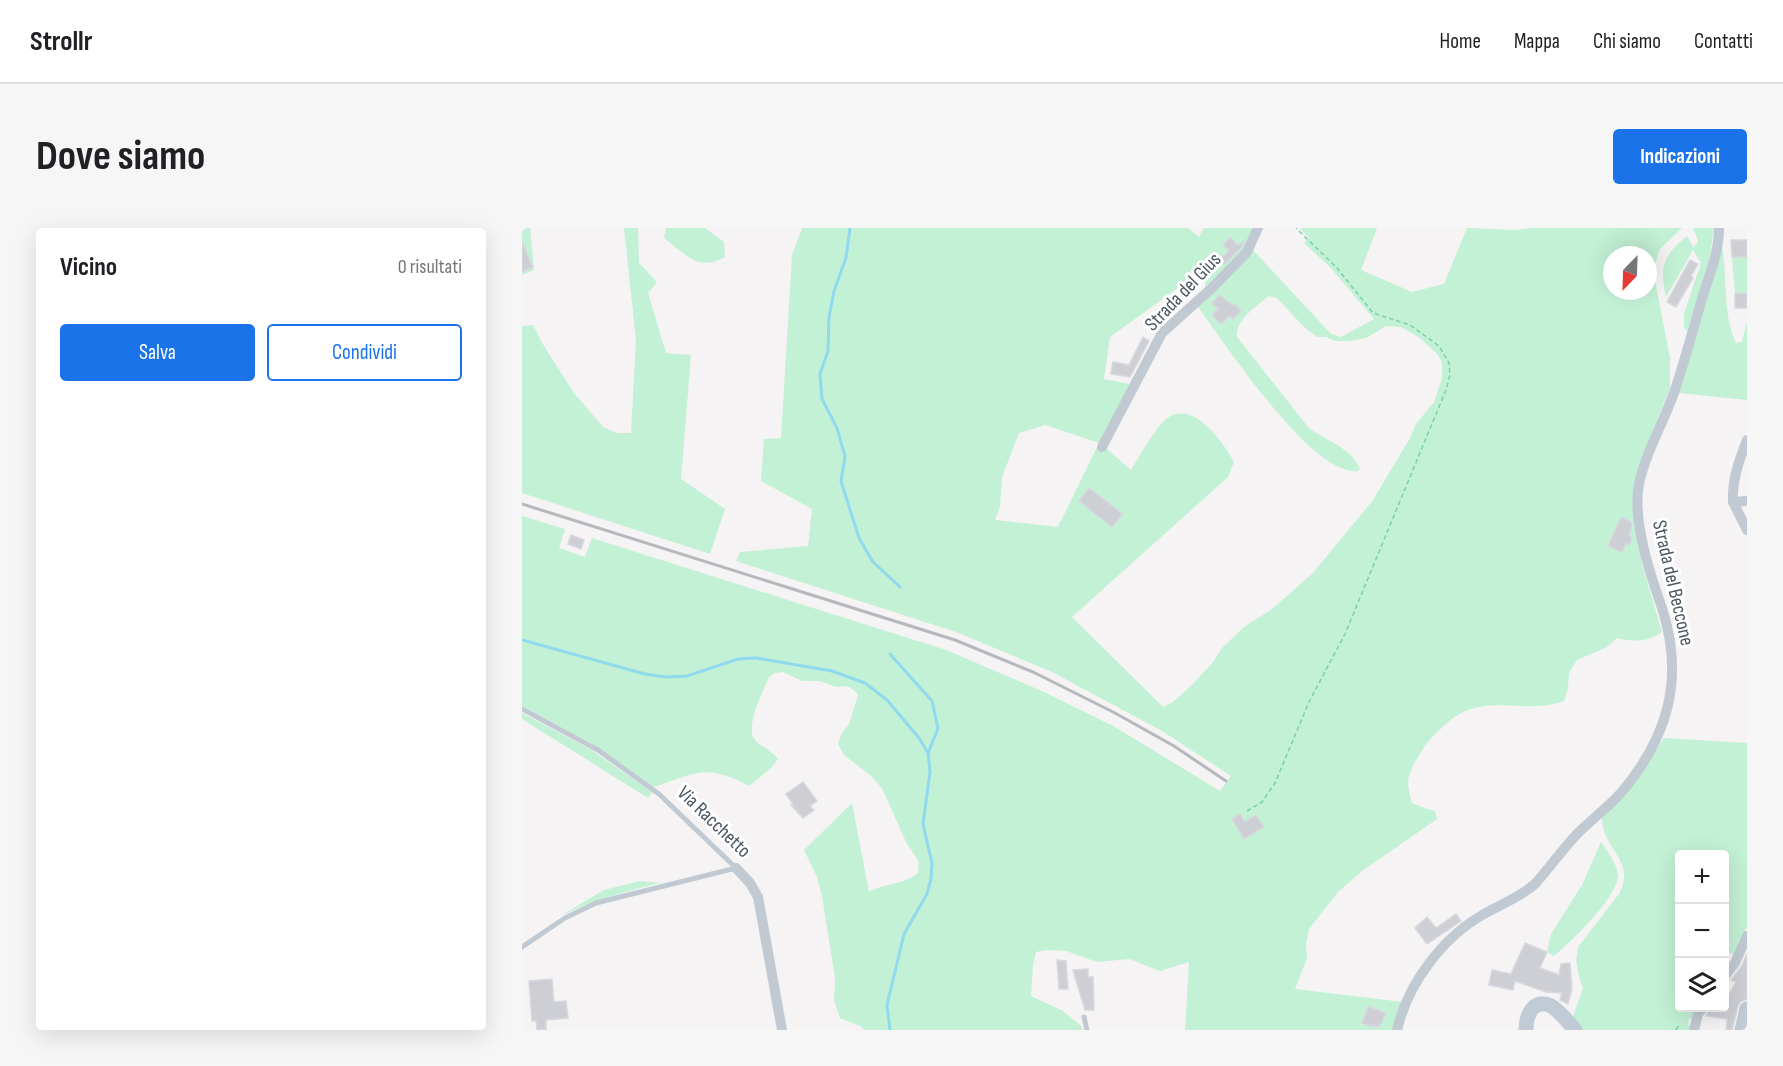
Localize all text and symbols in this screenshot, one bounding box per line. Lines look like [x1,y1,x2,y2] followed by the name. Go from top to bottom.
[30,25,92,58] text: Strollr
[1440,29,1481,54] text: Home
[1514,29,1560,54] text: Mappa
[1593,29,1661,54] text: Chi siamo
[1694,29,1753,54] text: Contatti
[1613,129,1747,184] button: Indicazioni
[36,131,205,182] text: Dove siamo
[1603,246,1657,300] north arrow
[1140,248,1226,336] street label: Strada del Gius
[60,252,117,283] text: Vicino
[398,255,462,279] text: 0 risultati
[60,324,255,381] button: Salva
[267,324,462,381] button: Condividi
[1647,518,1699,648] street label: Strada del Beccone
[672,781,756,863] street label: Via Racchetto
[1675,850,1729,1012] map controls
[1675,850,1729,904] button: +
[1675,904,1729,958] button: −
[1675,958,1729,1012] button: layers

